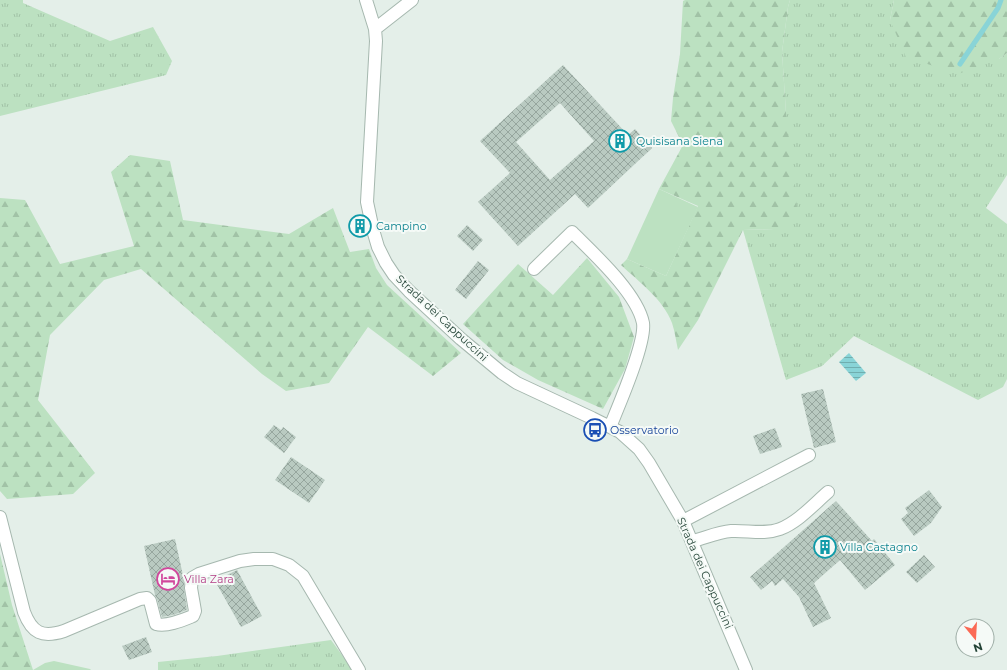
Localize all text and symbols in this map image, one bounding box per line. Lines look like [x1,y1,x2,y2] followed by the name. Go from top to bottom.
[607,128,633,154] building icon: Quisisana Siena
[636,134,723,148] place label: Quisisana Siena
[347,213,373,239] building icon: Campino
[376,219,427,233] place label: Campino
[393,272,491,364] street label: Strada dei Cappuccini
[582,417,608,443] bus stop icon: Osservatorio
[610,423,679,437] place label: Osservatorio
[674,515,736,631] street label: Strada dei Cappuccini
[812,534,838,560] building icon: Villa Castagno
[840,540,918,554] place label: Villa Castagno
[155,566,181,592] hotel icon: Villa Zara
[184,572,234,586] place label: Villa Zara
[955,618,995,658] north arrow
[972,639,984,656] text: N

